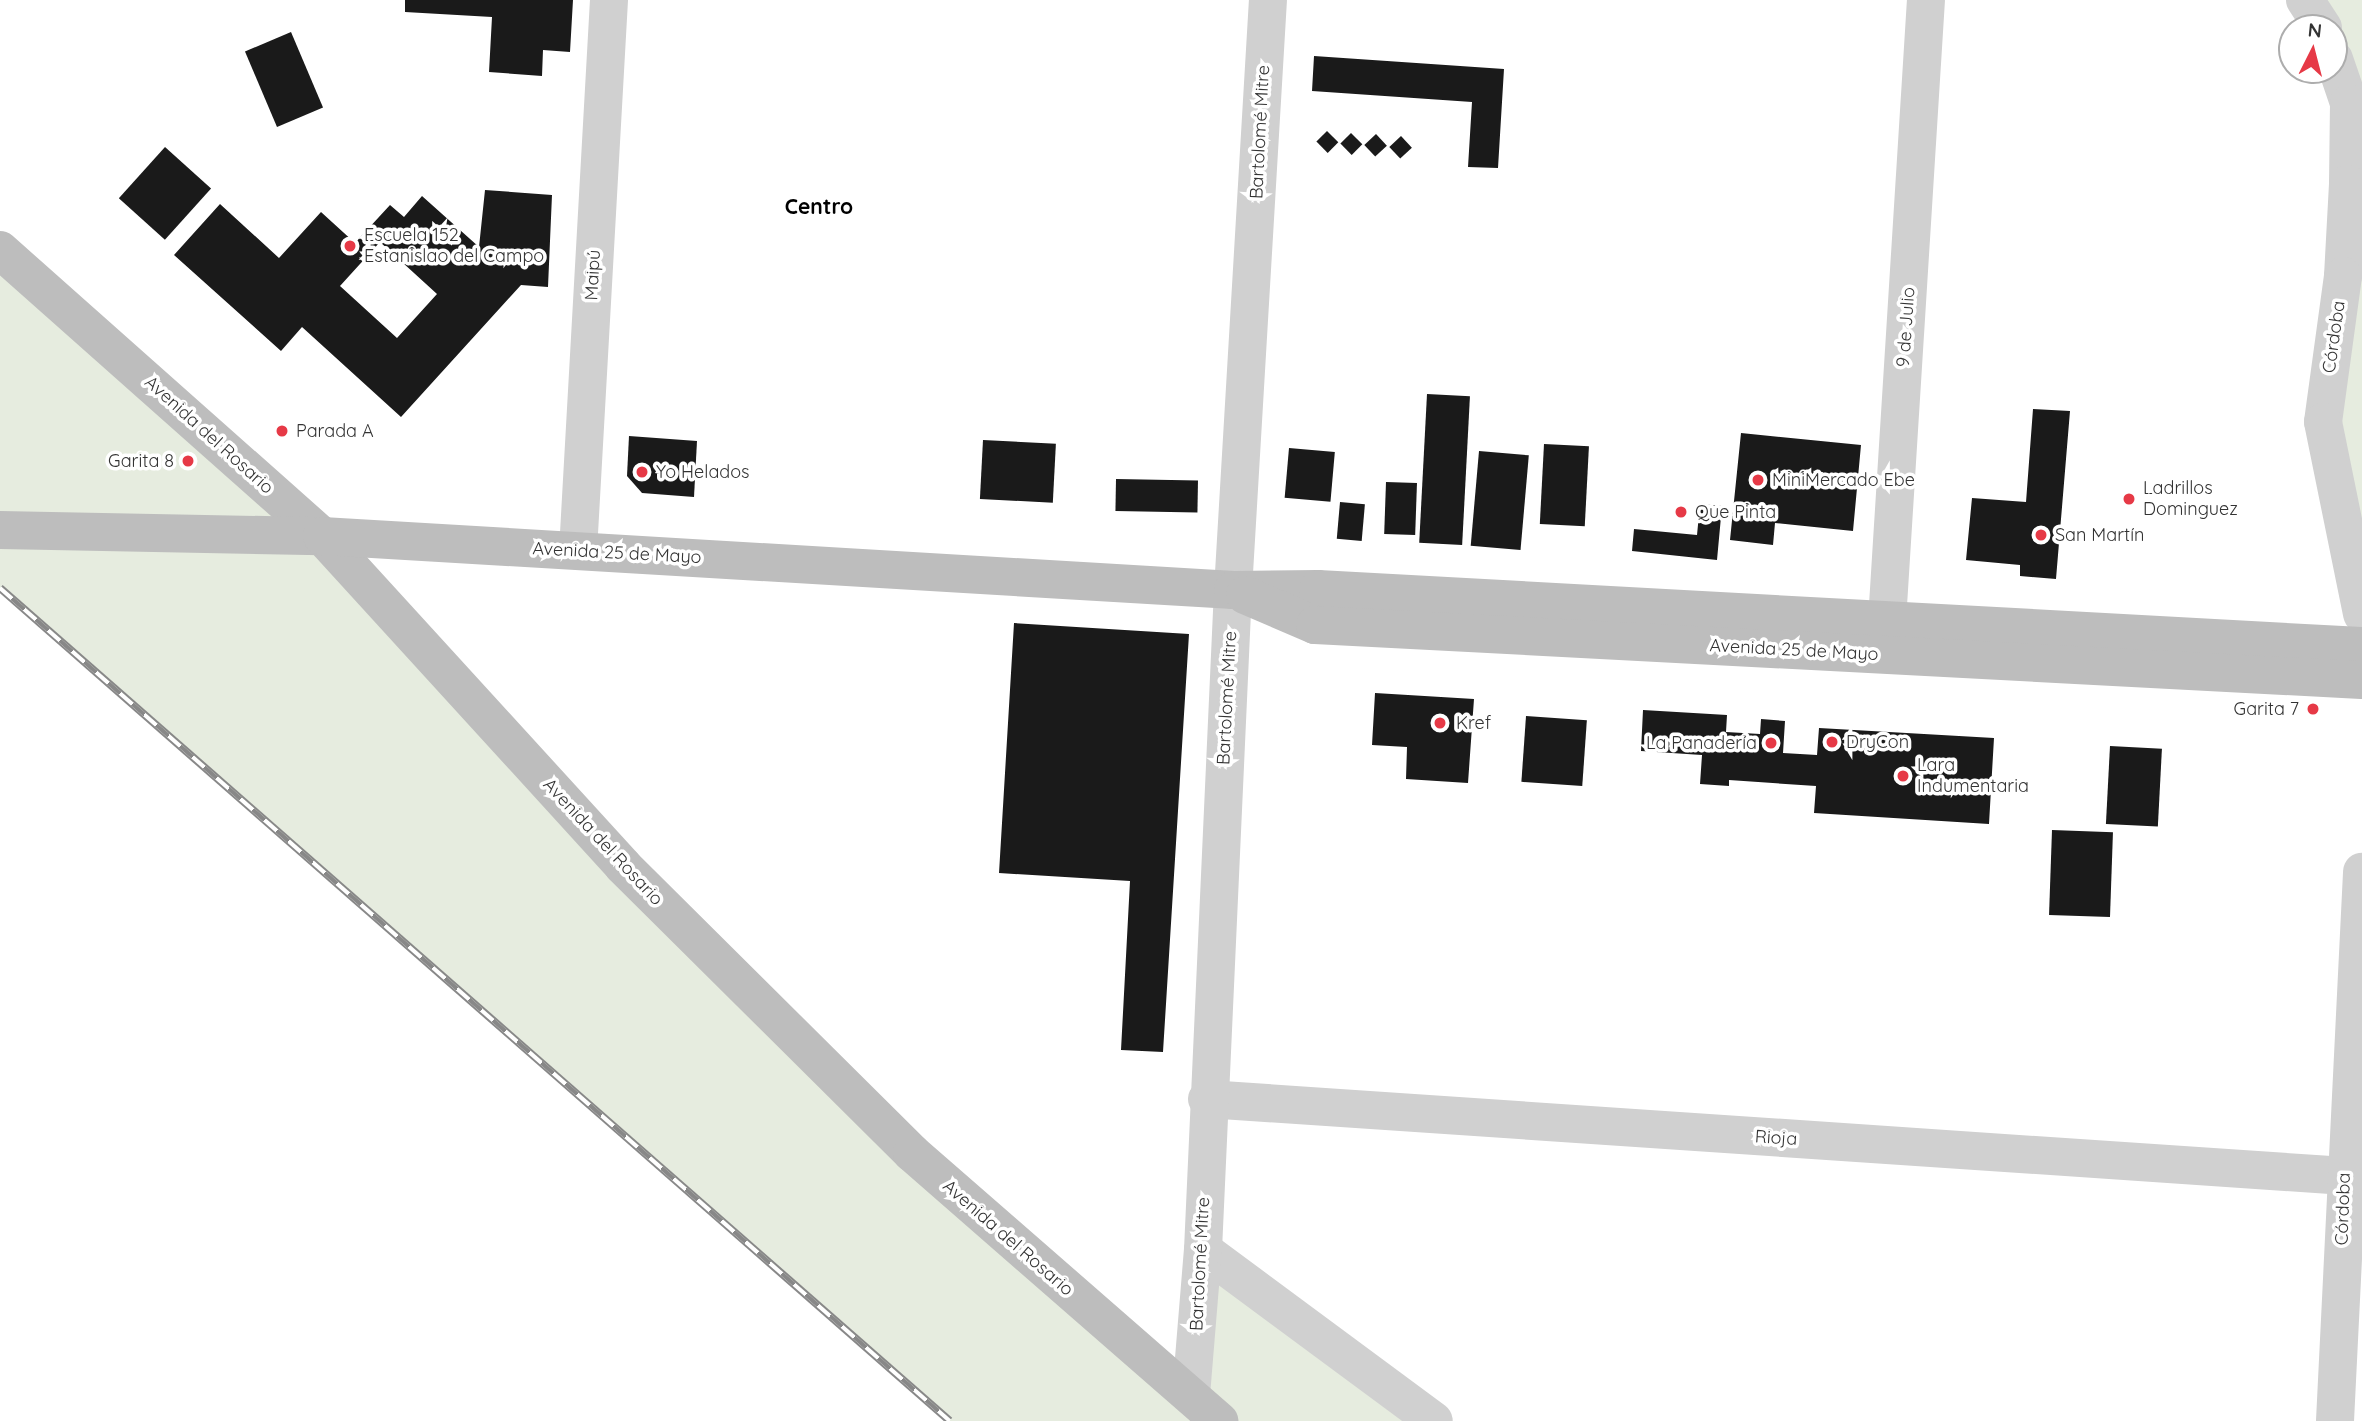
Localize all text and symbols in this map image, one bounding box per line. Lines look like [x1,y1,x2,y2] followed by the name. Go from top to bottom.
[2278,14,2348,84] north arrow
[2307,17,2323,43] text: N
[1246,64,1274,200] street label: Bartolomé Mitre
[785,193,853,219] district label: Centro
[364,225,544,268] place label: Escuela 152 Estanislao del Campo
[342,238,358,254] marker: Escuela 152 Estanislao del Campo
[581,249,605,301] street label: Maipú
[1892,286,1920,368] street label: 9 de Julio
[2318,299,2350,375] street label: Córdoba
[140,371,278,499] street label: Avenida del Rosario
[296,420,374,442] place label: Parada A
[274,423,290,439] marker: Parada A
[108,450,174,472] place label: Garita 8
[180,453,196,469] marker: Garita 8
[656,461,750,483] place label: Yo Helados
[634,464,650,480] marker: Yo Helados
[1772,469,1915,491] place label: MiniMercado Ebe
[1750,472,1766,488] marker: MiniMercado Ebe
[2143,478,2238,520] place label: Ladrillos Dominguez
[2121,491,2137,507] marker: Ladrillos Dominguez
[1695,501,1776,523] place label: Que Pinta
[1673,504,1689,520] marker: Que Pinta
[2055,524,2144,546] place label: San Martín
[2033,527,2049,543] marker: San Martín
[532,538,702,568] street label: Avenida 25 de Mayo
[1213,630,1241,766] street label: Bartolomé Mitre
[1709,635,1879,665] street label: Avenida 25 de Mayo
[2233,698,2299,720] place label: Garita 7
[2305,701,2321,717] marker: Garita 7
[1456,712,1491,734] place label: Kref
[1430,713,1450,733] marker: Kref
[1846,731,1909,753] place label: DryCon
[1646,732,1757,754] place label: La Panadería
[1824,734,1840,750] marker: DryCon
[1763,735,1779,751] marker: La Panadería
[1917,755,2029,798] place label: Lara Indumentaria
[1895,768,1911,784] marker: Lara Indumentaria
[539,774,667,910] street label: Avenida del Rosario
[1754,1126,1798,1150] street label: Rioja
[2331,1172,2355,1246] street label: Córdoba
[938,1175,1078,1301] street label: Avenida del Rosario
[1186,1196,1214,1332] street label: Bartolomé Mitre

